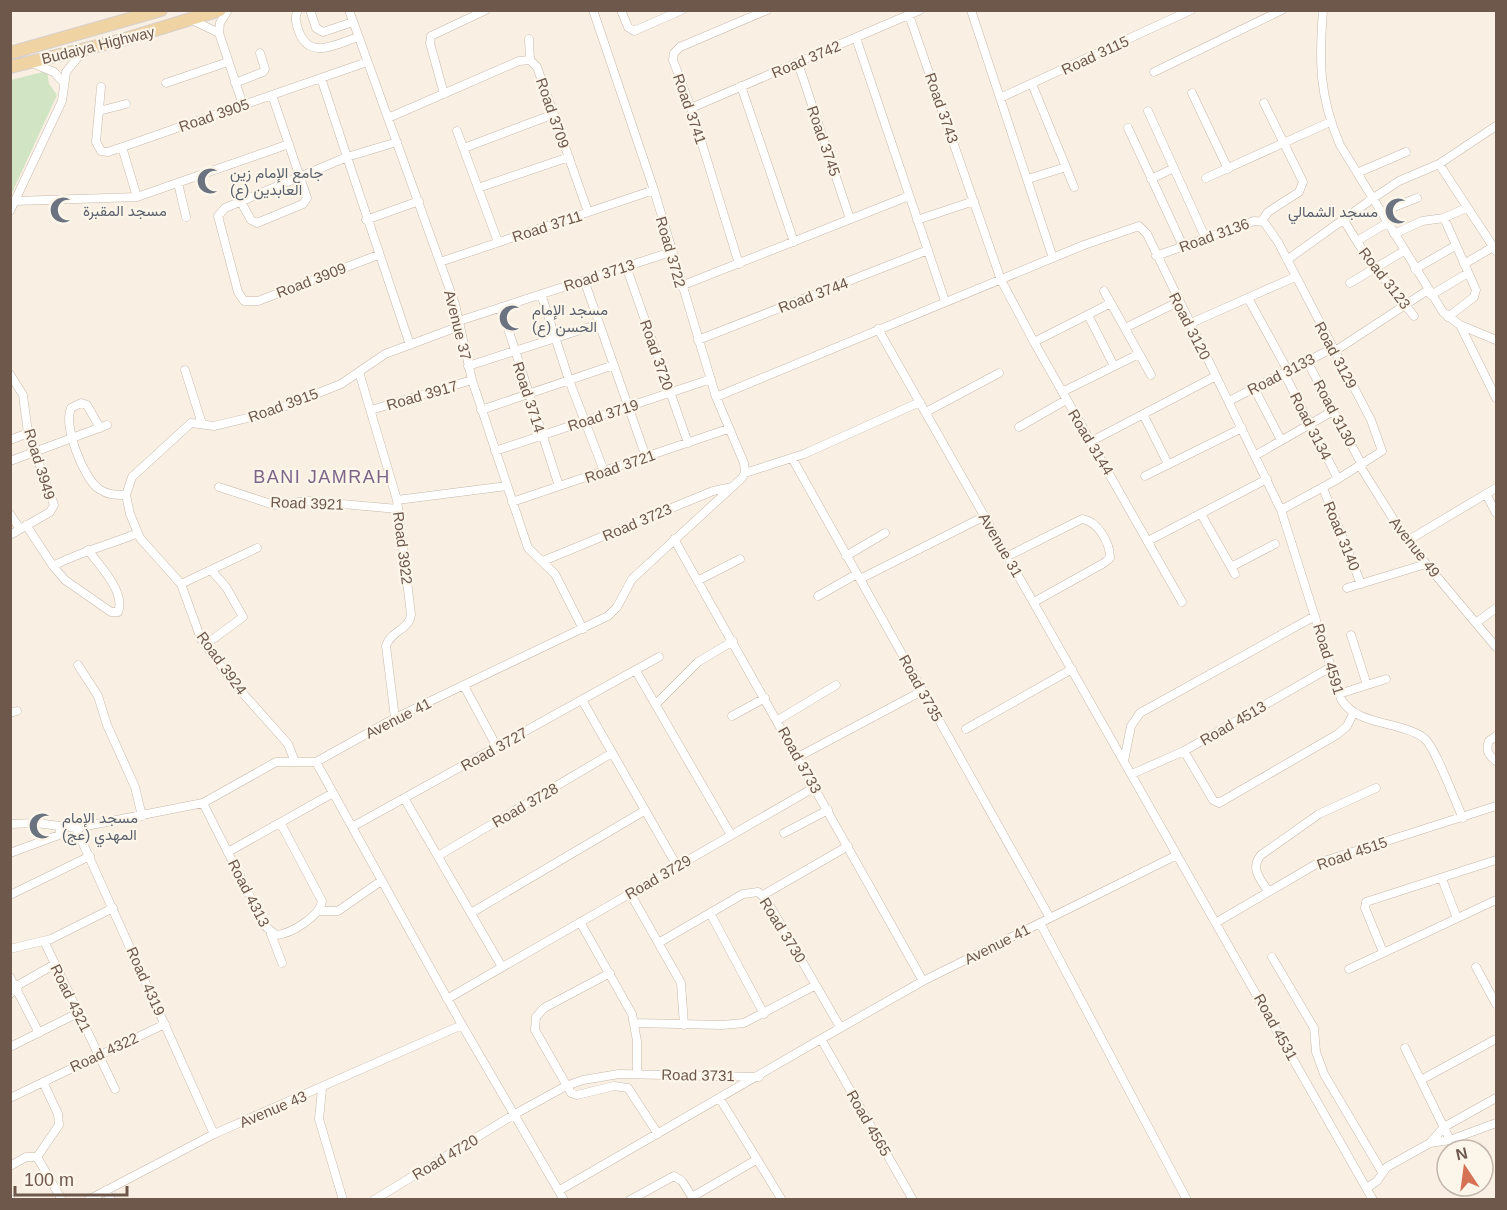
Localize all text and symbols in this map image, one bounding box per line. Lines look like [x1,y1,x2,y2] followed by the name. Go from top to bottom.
[40,23,157,67] street label: Budaiya Highway
[1059,32,1131,78] street label: Road 3115
[769,37,843,81] street label: Road 3742
[922,71,962,145] street label: Road 3743
[670,72,710,146] street label: Road 3741
[533,76,573,150] street label: Road 3709
[177,95,251,135] street label: Road 3905
[804,104,844,178] street label: Road 3745
[230,164,323,201] place label: جامع الإمام زين العابدين (ع)
[195,166,225,196] mosque icon: جامع الإمام زين العابدين (ع)
[48,195,78,225] mosque icon: مسجد المقبرة
[1383,196,1413,226] mosque icon: مسجد الشمالي
[83,202,167,220] place label: مسجد المقبرة
[1288,203,1378,225] place label: مسجد الشمالي
[510,207,584,245] street label: Road 3711
[653,214,689,290] street label: Road 3722
[1177,214,1251,256] street label: Road 3136
[1356,244,1414,312] street label: Road 3123
[561,256,637,294] street label: Road 3713
[274,259,348,301] street label: Road 3909
[776,274,850,316] street label: Road 3744
[441,288,475,362] street label: Avenue 37
[1166,289,1214,363] street label: Road 3120
[532,301,608,338] place label: مسجد الإمام الحسن (ع)
[497,303,527,333] mosque icon: مسجد الإمام الحسن (ع)
[637,318,677,392] street label: Road 3720
[1311,319,1361,391] street label: Road 3129
[1244,350,1318,398] street label: Road 3133
[510,359,548,435] street label: Road 3714
[384,377,460,413] street label: Road 3917
[1310,377,1360,449] street label: Road 3130
[246,384,320,426] street label: Road 3915
[1287,389,1335,463] street label: Road 3134
[565,396,641,434] street label: Road 3719
[1065,406,1117,478] street label: Road 3144
[21,426,59,502] street label: Road 3949
[583,446,657,486] street label: Road 3721
[253,467,391,487] district label: BANI JAMRAH
[270,493,344,513] street label: Road 3921
[1320,499,1364,573] street label: Road 3140
[600,500,674,544] street label: Road 3723
[976,510,1026,580] street label: Avenue 31
[390,511,416,585] street label: Road 3922
[1386,514,1444,580] street label: Avenue 49
[1310,621,1348,697] street label: Road 4591
[194,628,250,698] street label: Road 3924
[896,652,946,724] street label: Road 3735
[362,694,434,742] street label: Avenue 41
[1197,697,1269,749] street label: Road 4513
[458,724,530,774] street label: Road 3727
[775,724,825,796] street label: Road 3733
[489,779,561,831] street label: Road 3728
[62,809,138,848] place label: مسجد الإمام المهدي (عج)
[27,811,57,841] mosque icon: مسجد الإمام المهدي (عج)
[1315,833,1389,873] street label: Road 4515
[622,851,694,903] street label: Road 3729
[225,856,273,930] street label: Road 4313
[756,894,810,966] street label: Road 3730
[961,920,1033,968] street label: Avenue 41
[123,944,169,1018] street label: Road 4319
[47,961,95,1035] street label: Road 4321
[1251,991,1301,1063] street label: Road 4531
[67,1029,141,1075] street label: Road 4322
[661,1066,735,1084] street label: Road 3731
[237,1087,309,1131] street label: Avenue 43
[843,1087,895,1159] street label: Road 4565
[409,1131,481,1183] street label: Road 4720
[1435,1138,1495,1198] north arrow
[1454,1144,1469,1163] text: N
[15,1159,128,1197] scale bar
[24,1170,74,1190] text: 100 m

